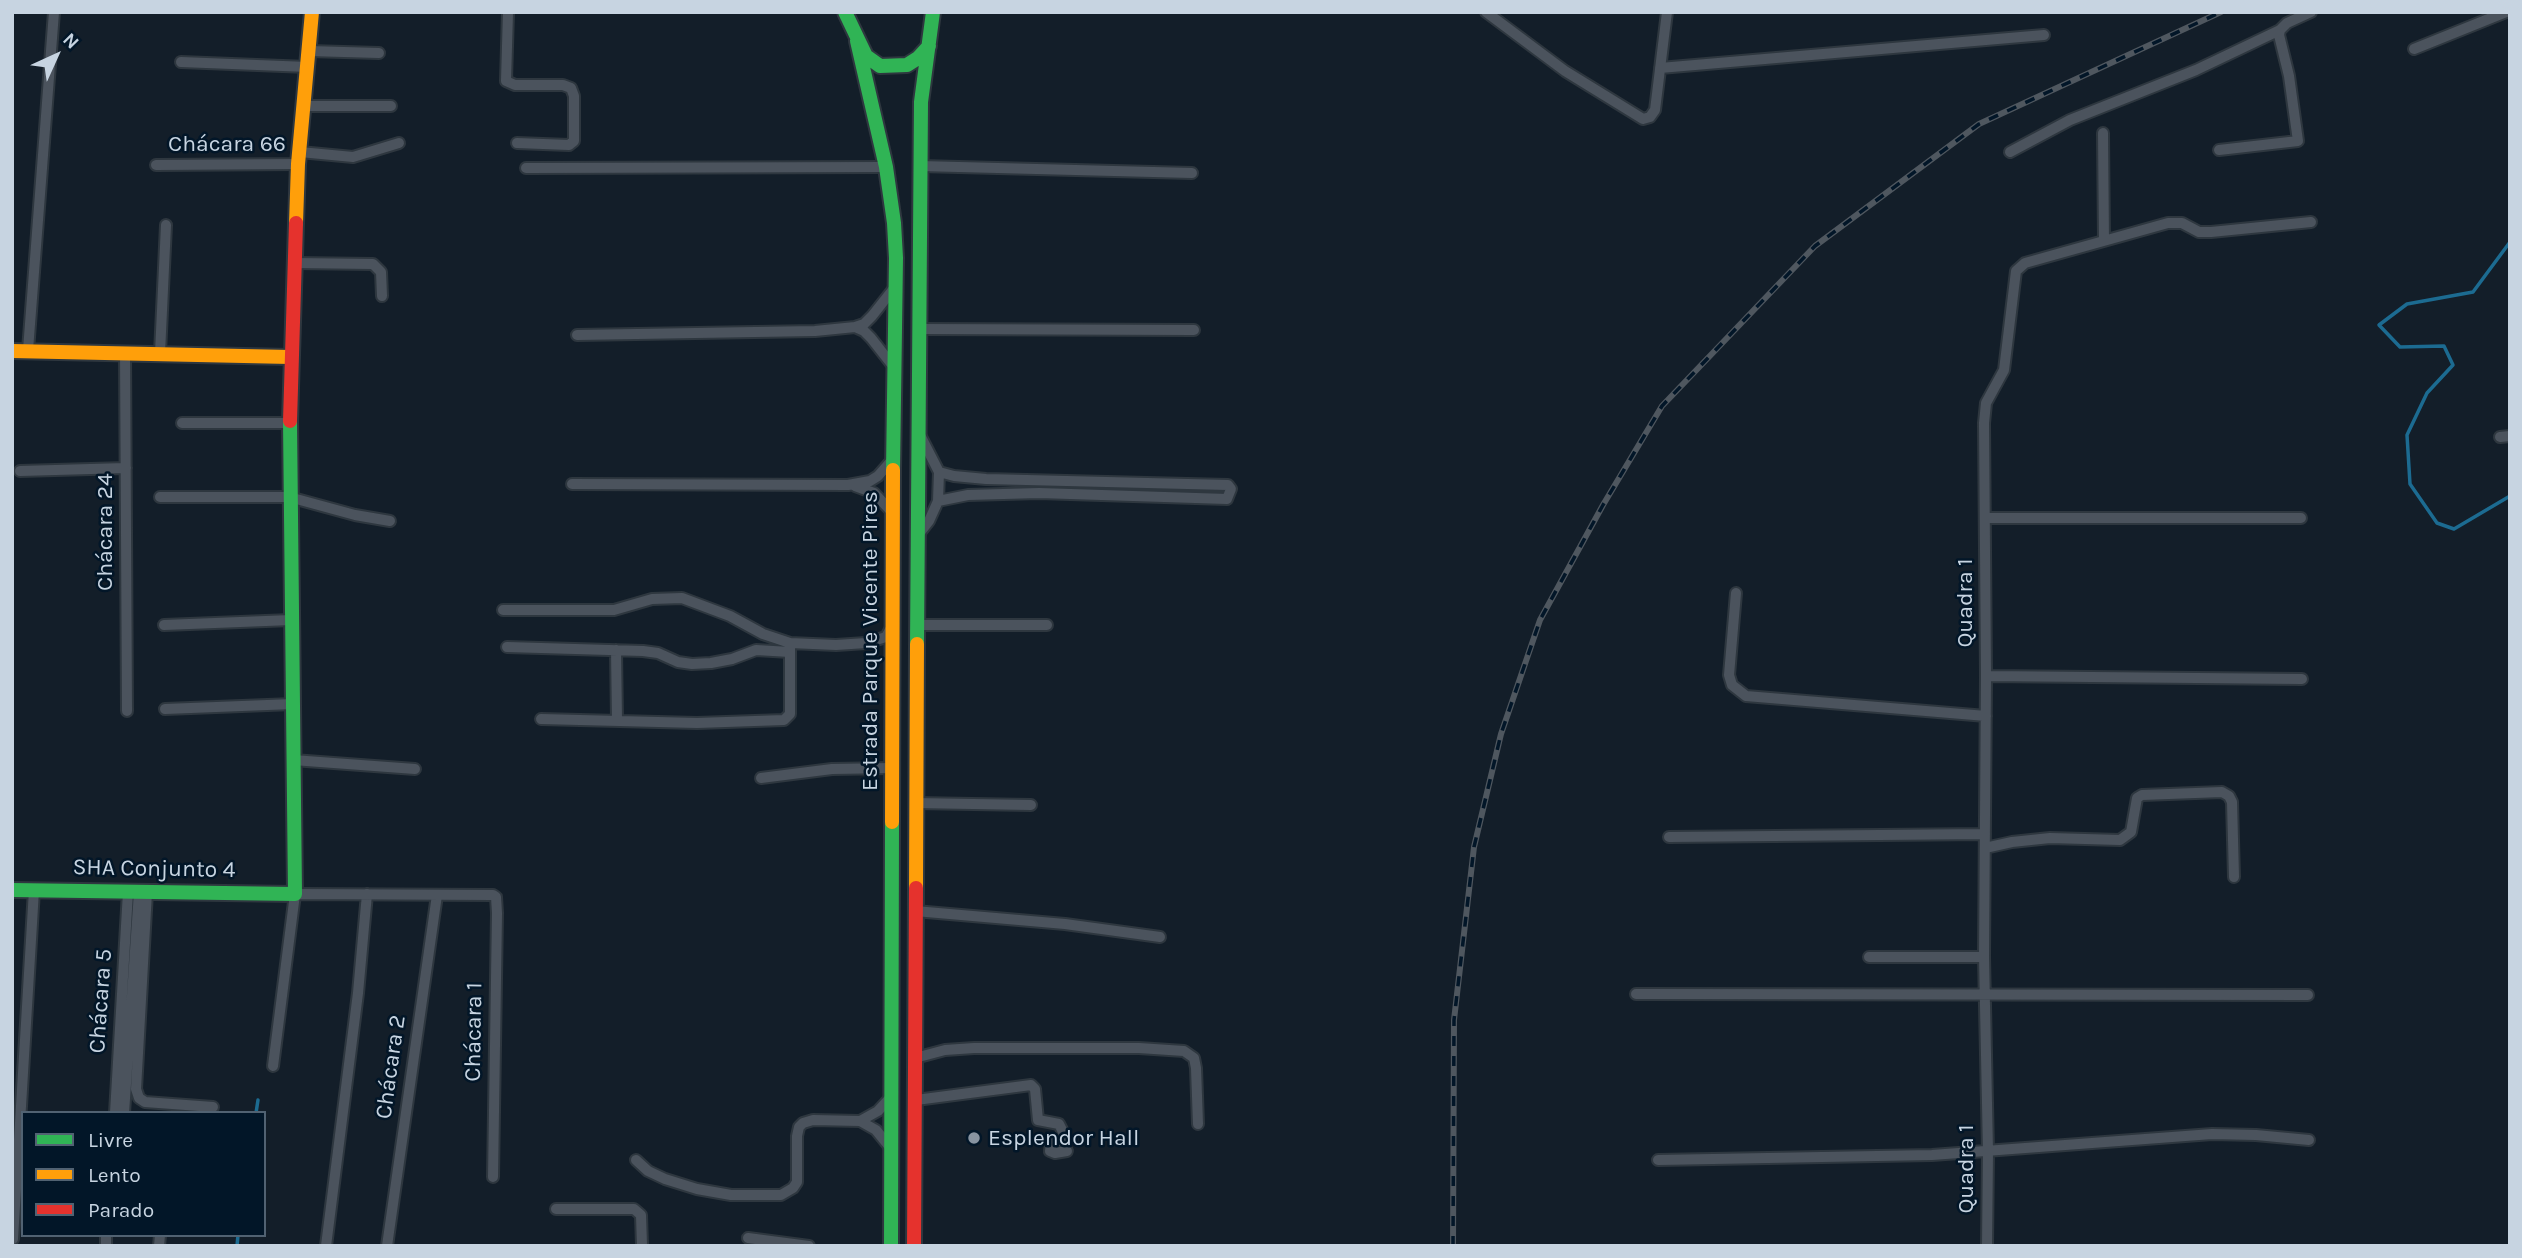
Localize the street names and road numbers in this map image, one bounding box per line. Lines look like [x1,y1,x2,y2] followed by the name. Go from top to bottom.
[168,130,286,158] street label: Chácara 66
[91,473,119,591] street label: Chácara 24
[856,491,884,791] street label: Estrada Parque Vicente Pires
[1951,558,1979,648] street label: Quadra 1
[72,854,236,884] street label: SHA Conjunto 4
[84,948,118,1054] street label: Chácara 5
[459,982,489,1082] street label: Chácara 1
[370,1013,412,1121] street label: Chácara 2
[1952,1124,1980,1214] street label: Quadra 1

